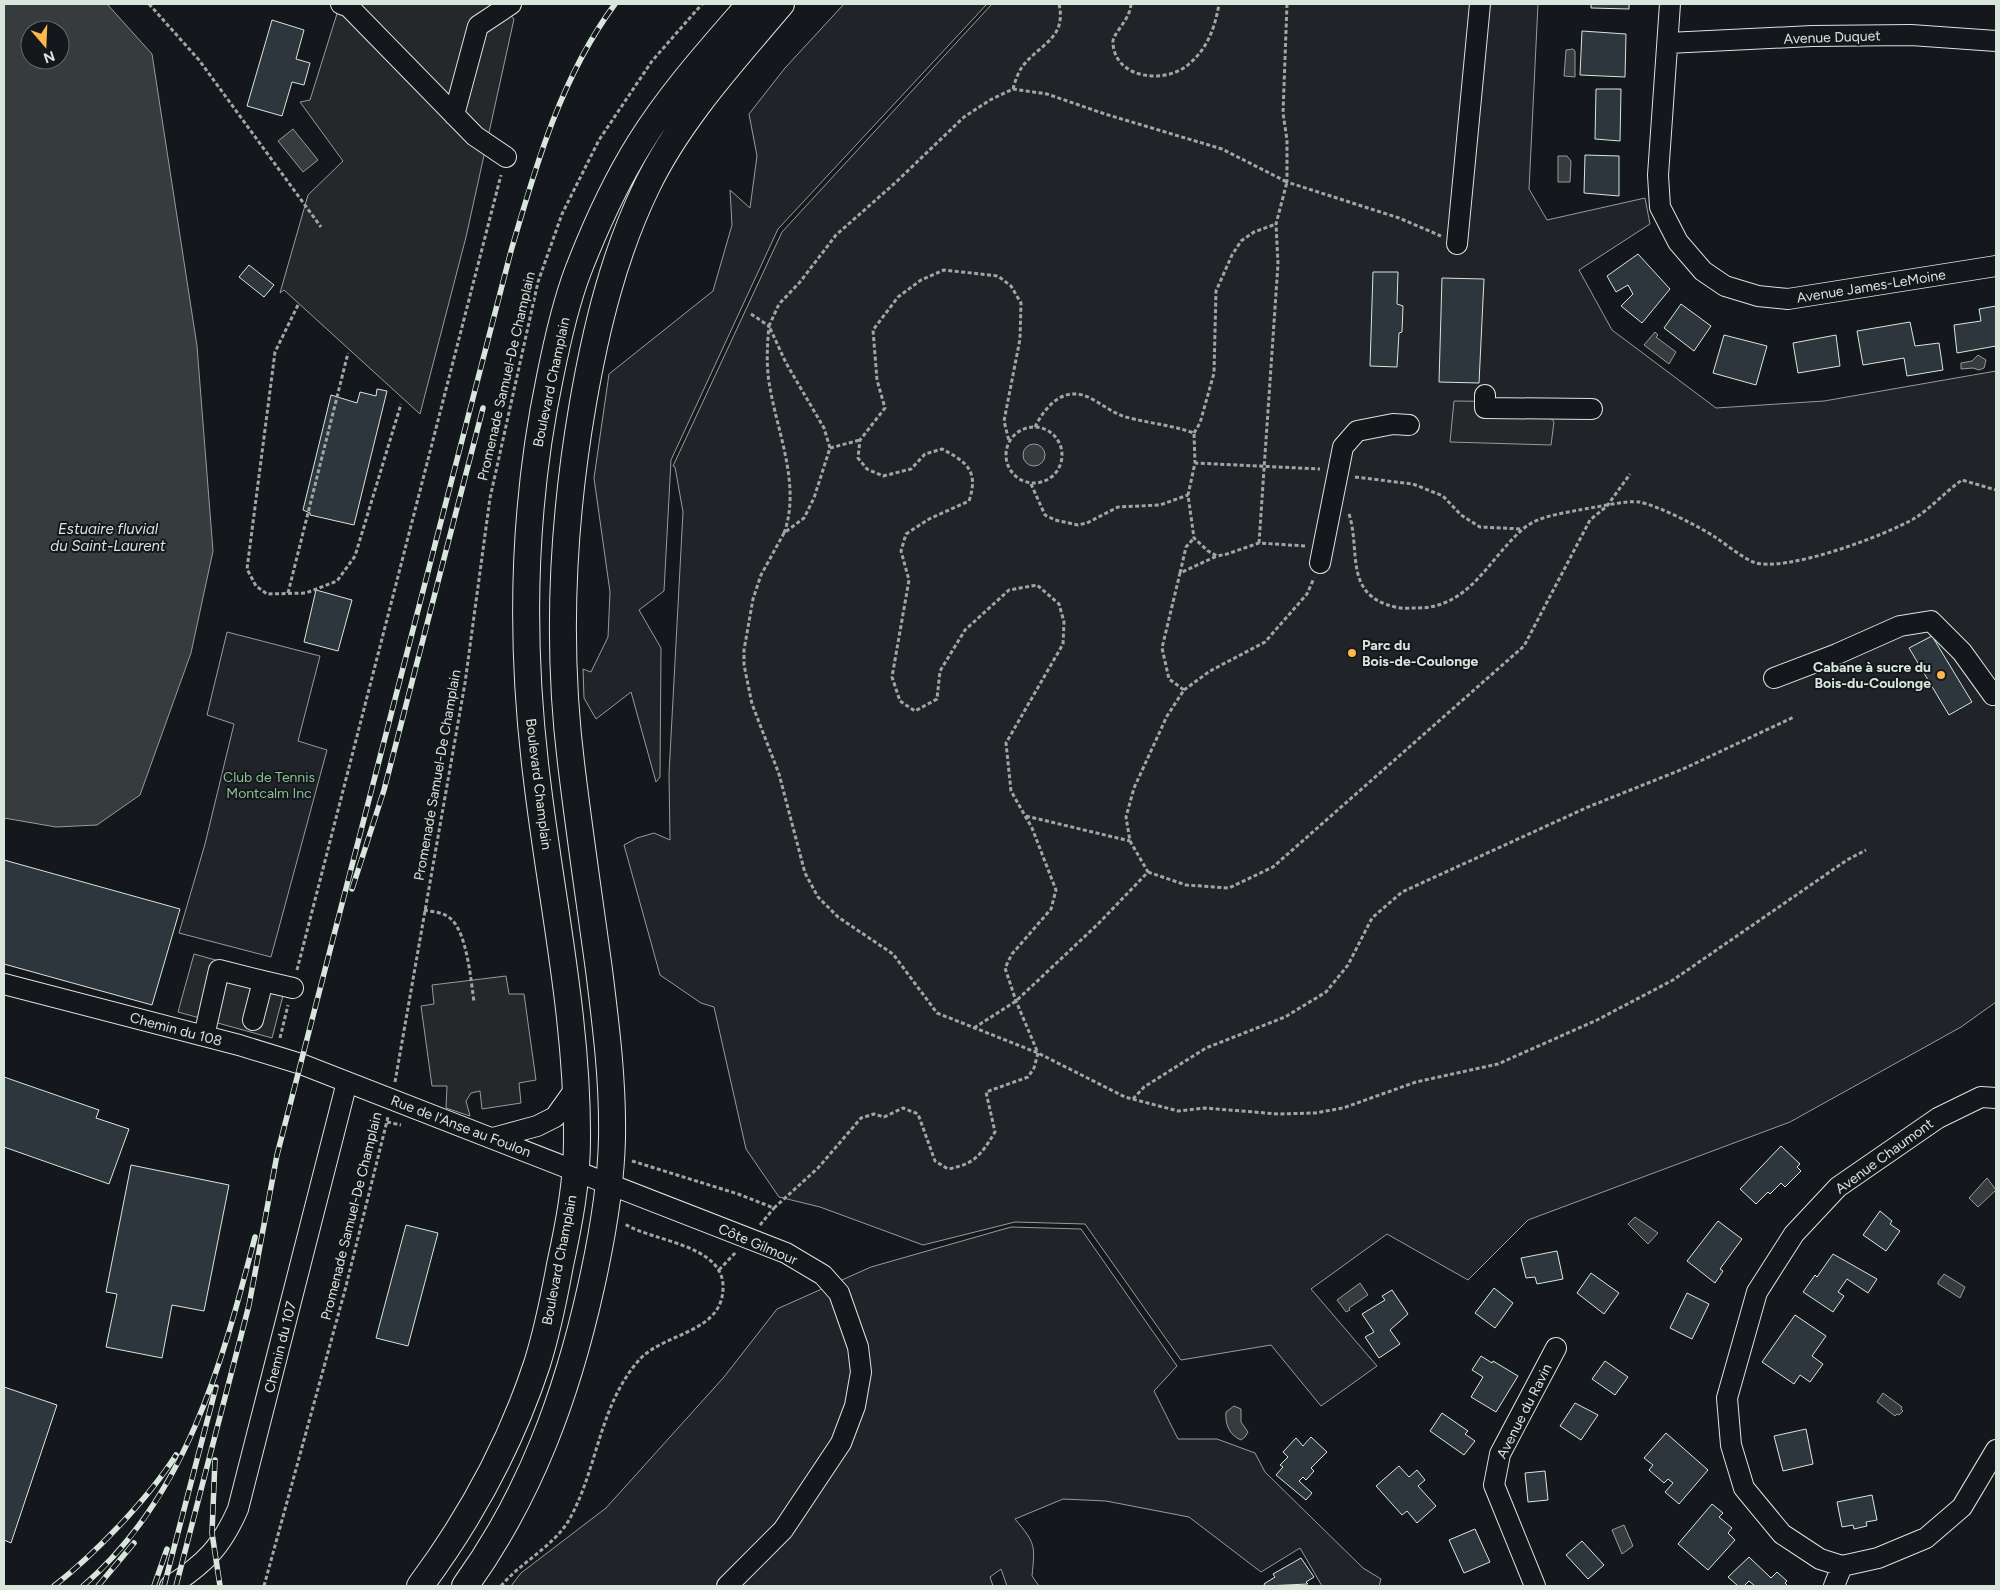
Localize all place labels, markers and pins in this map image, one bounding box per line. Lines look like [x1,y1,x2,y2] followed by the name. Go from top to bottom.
[1362,637,1479,670] place label: Parc du Bois-de-Coulonge
[1346,647,1358,659] marker: Parc du Bois-de-Coulonge
[1813,659,1931,692] place label: Cabane à sucre du Bois-du-Coulonge
[1935,669,1947,681] marker: Cabane à sucre du Bois-du-Coulonge

